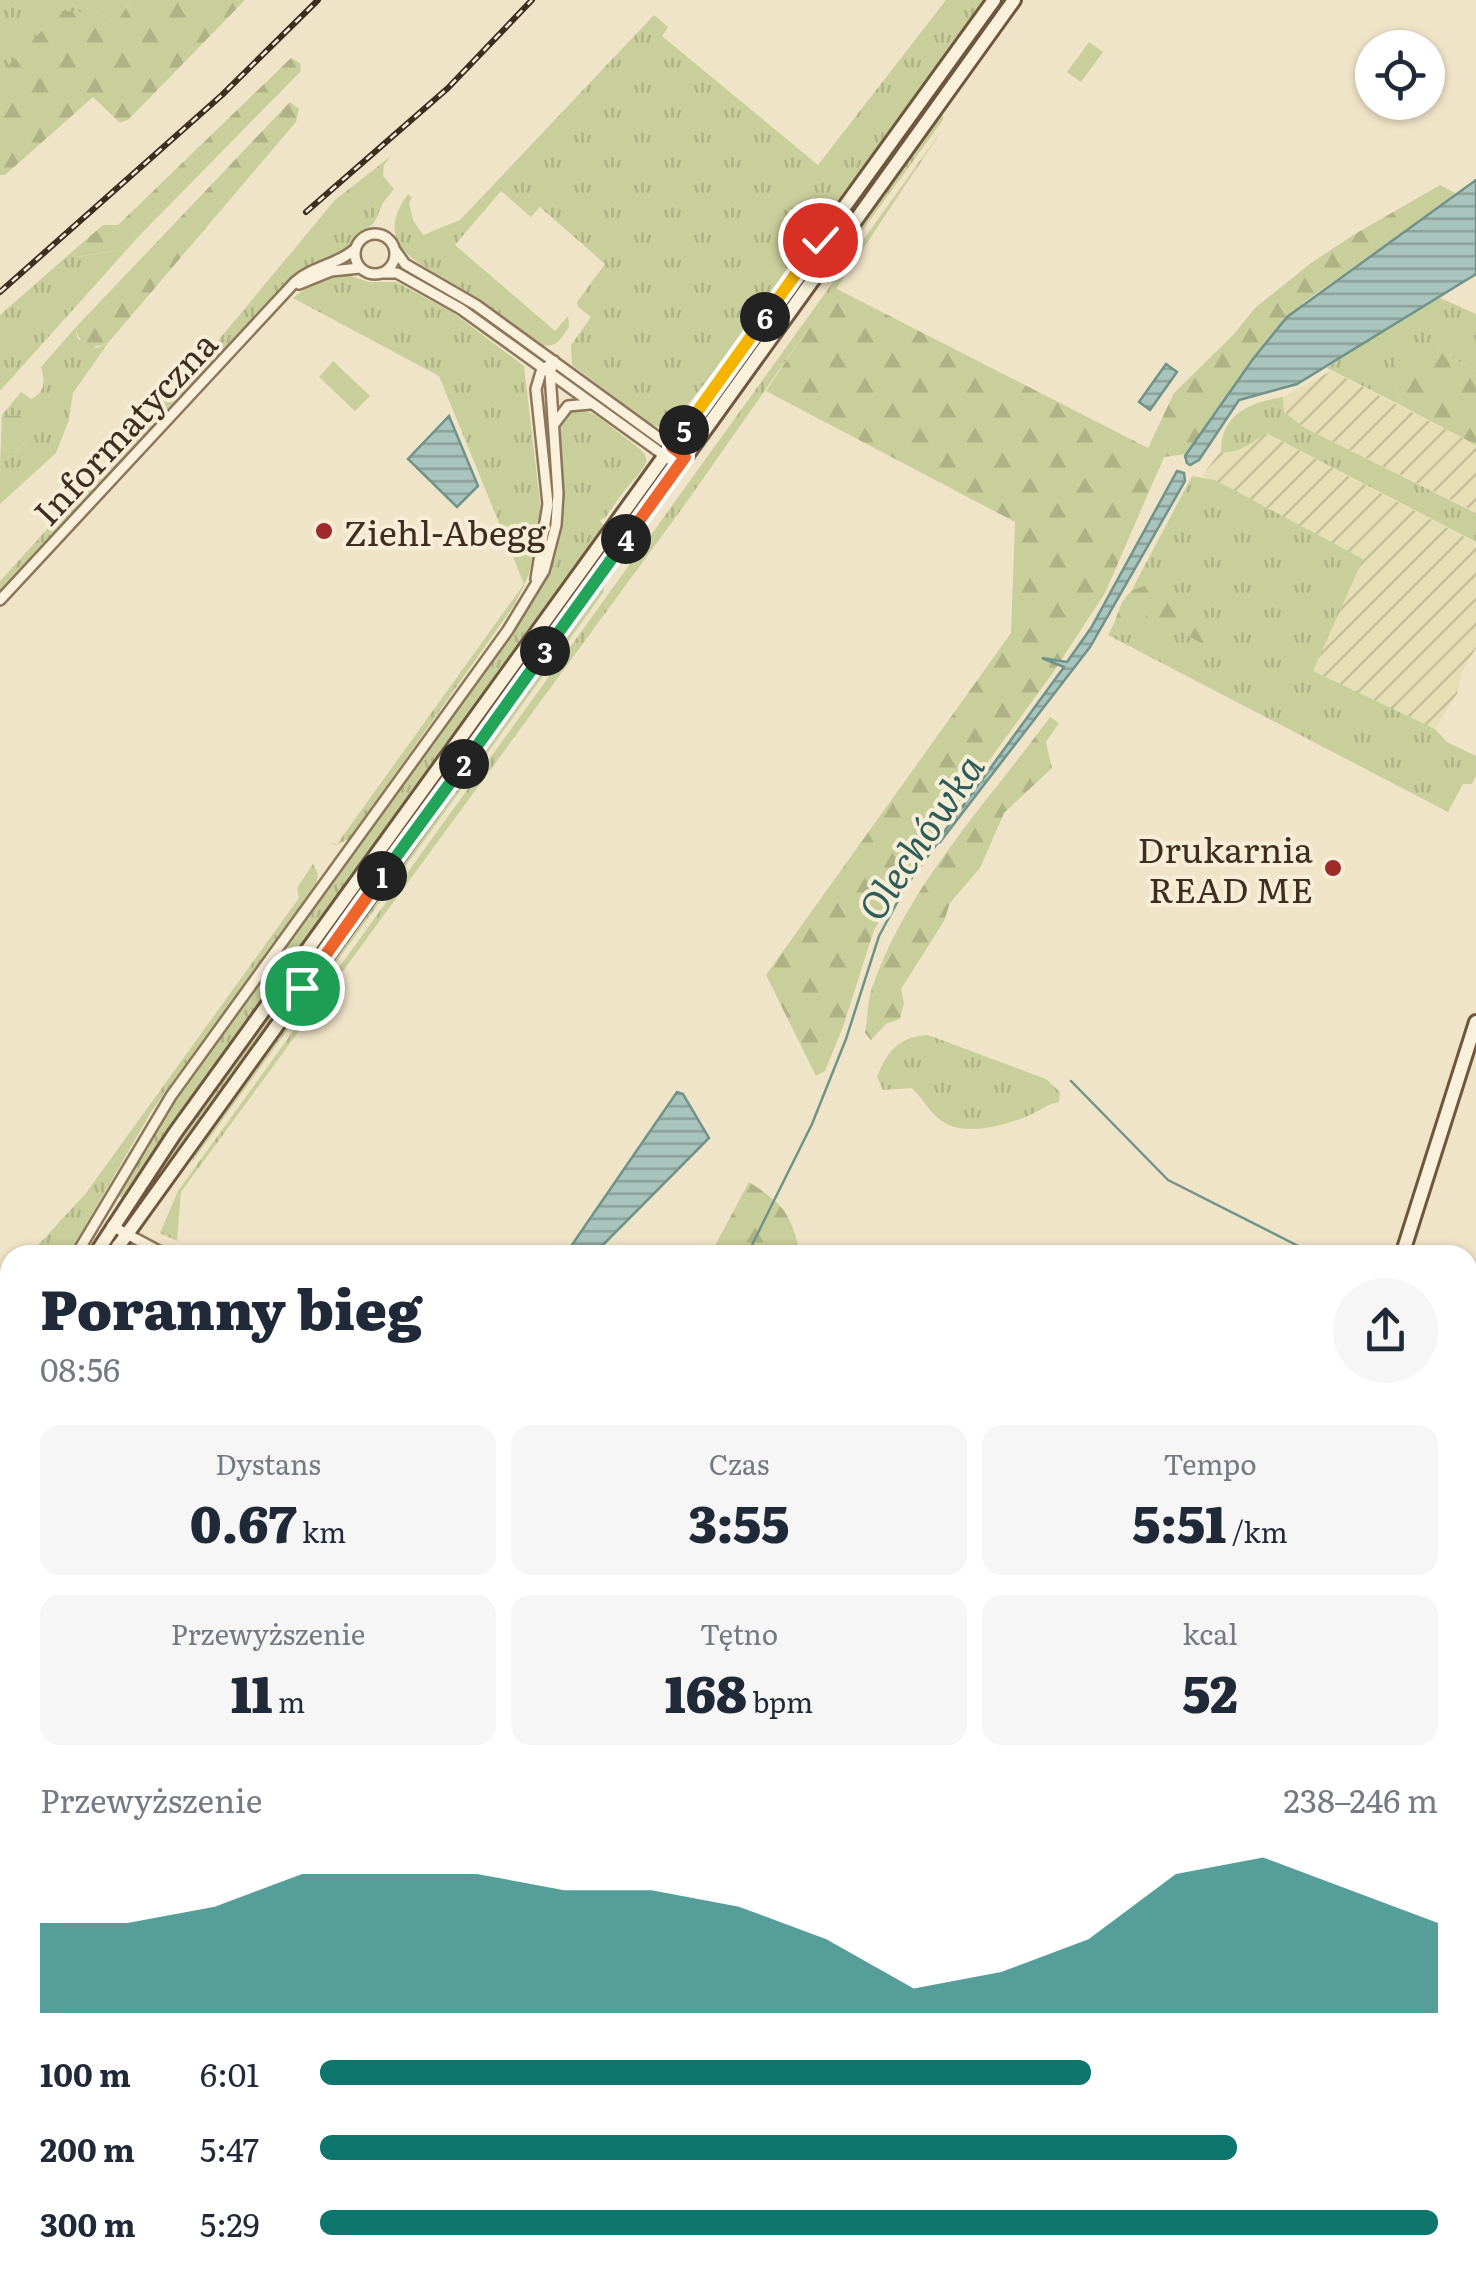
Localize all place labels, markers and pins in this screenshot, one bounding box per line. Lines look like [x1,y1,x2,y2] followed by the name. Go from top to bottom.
[778,198,863,283] pin
[740,292,790,342] pin: 6
[659,405,709,455] pin: 5
[344,505,546,557] place label: Ziehl-Abegg
[601,514,651,564] pin: 4
[313,520,335,542] marker: Ziehl-Abegg
[520,626,570,676] pin: 3
[439,739,489,789] pin: 2
[1137,822,1313,914] place label: Drukarnia READ ME
[357,851,407,901] pin: 1
[1322,857,1344,879] marker: Drukarnia READ ME
[260,946,345,1031] pin

